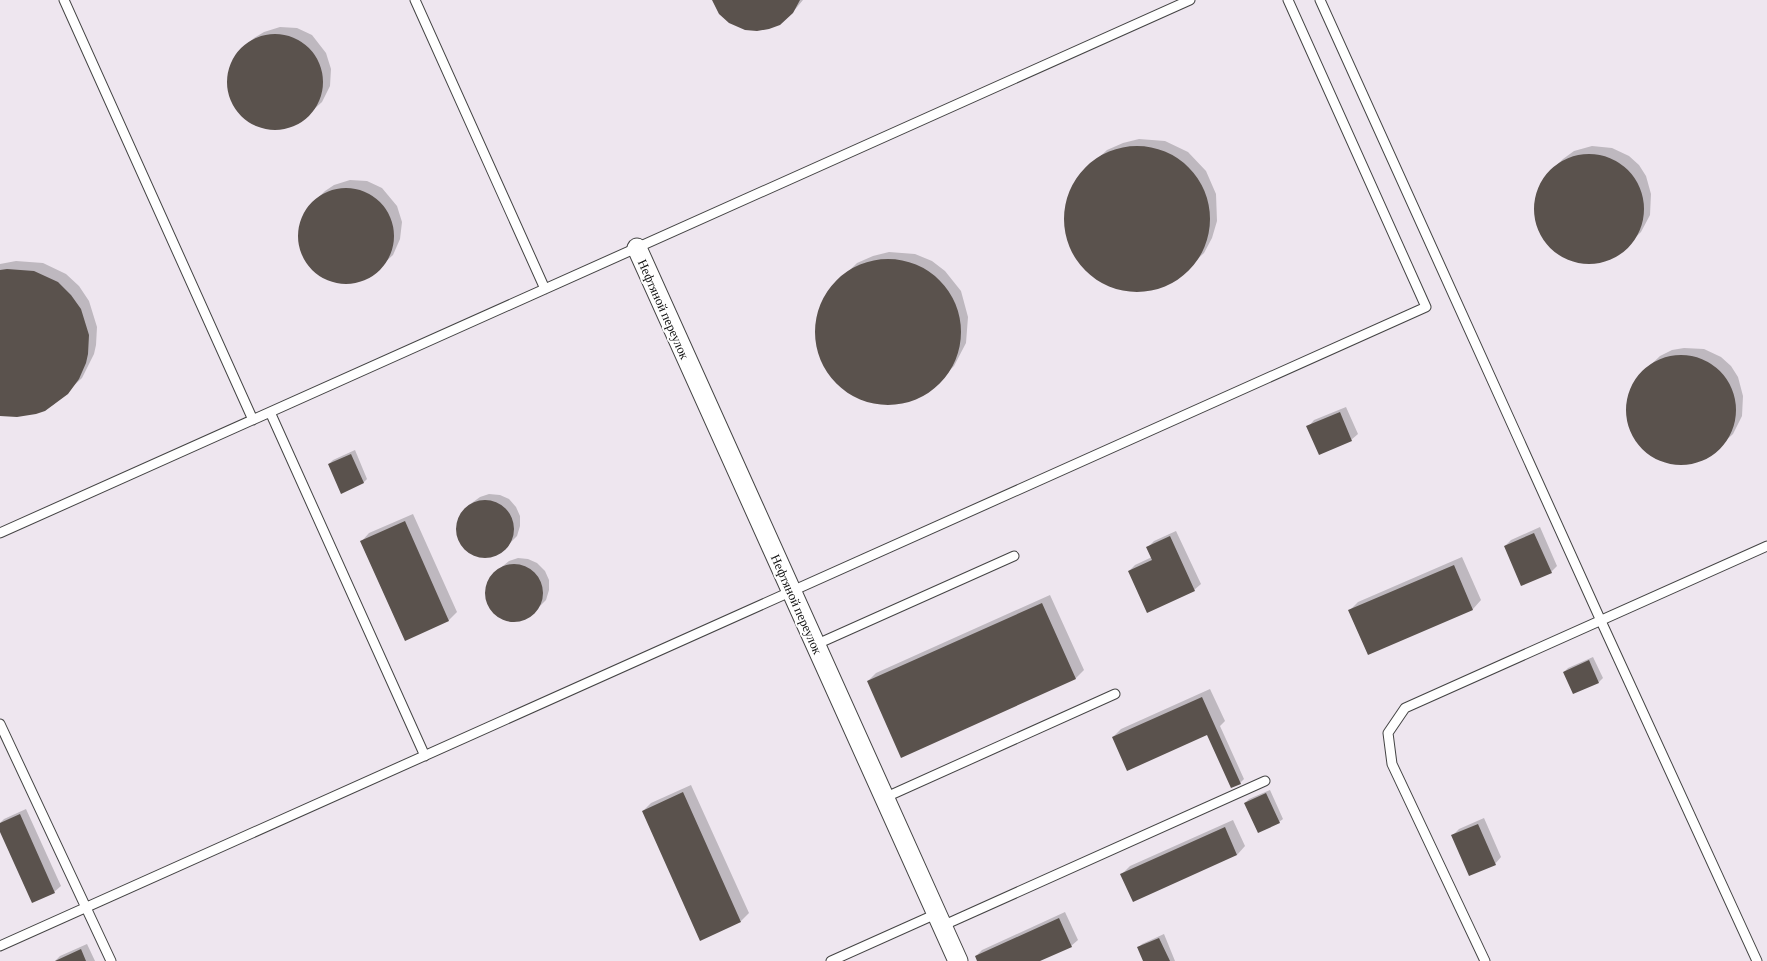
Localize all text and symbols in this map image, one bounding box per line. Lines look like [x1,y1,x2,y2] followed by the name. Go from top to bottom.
[635,257,693,362] street label: Нефтяной переулок
[768,552,826,657] street label: Нефтяной переулок

